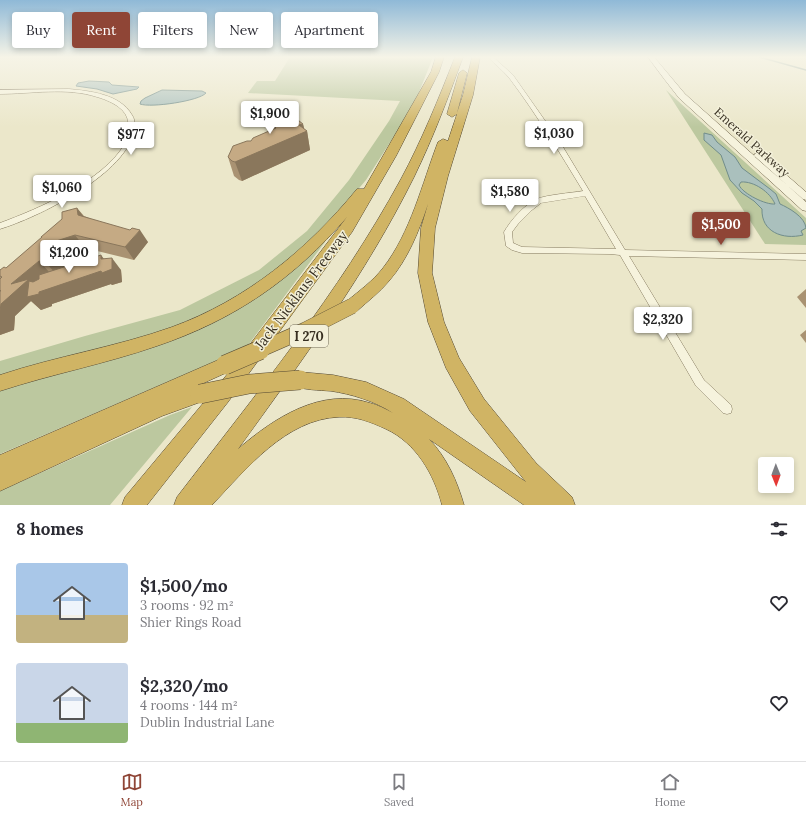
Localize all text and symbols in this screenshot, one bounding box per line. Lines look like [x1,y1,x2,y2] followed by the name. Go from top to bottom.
[12,12,64,48] chip: Buy
[72,12,130,48] chip: Rent
[138,12,207,48] chip: Filters
[215,12,273,48] chip: New
[281,12,378,48] chip: Apartment
[237,101,303,135] pin: $1,900
[711,104,793,180] street label: Emerald Parkway
[250,105,290,122] text: $1,900
[521,121,587,155] pin: $1,030
[107,122,155,156] pin: $977
[534,125,574,142] text: $1,030
[117,126,145,143] text: $977
[29,175,95,209] pin: $1,060
[42,179,82,196] text: $1,060
[477,179,543,213] pin: $1,580
[491,183,529,200] text: $1,580
[688,212,754,246] pin: $1,500
[701,216,741,233] text: $1,500
[250,227,352,354] street label: Jack Nicklaus Freeway
[36,240,102,274] pin: $1,200
[49,244,89,261] text: $1,200
[630,307,696,341] pin: $2,320
[643,311,683,328] text: $2,320
[290,325,328,347] road number: I 270
[758,457,794,493] north arrow
[758,457,794,493] map controls
[16,518,83,540] text: 8 homes
[768,518,790,540] icon: filters
[140,575,228,597] text: $1,500/mo
[48,579,96,627] icon: home
[768,592,790,614] icon: heart
[140,597,234,614] text: 3 rooms · 92 m²
[140,614,241,631] text: Shier Rings Road
[140,675,228,697] text: $2,320/mo
[48,679,96,727] icon: home
[768,692,790,714] icon: heart
[140,697,238,714] text: 4 rooms · 144 m²
[140,714,275,731] text: Dublin Industrial Lane
[121,771,143,809] tab: Map
[384,771,414,809] tab: Saved
[655,771,685,809] tab: Home

